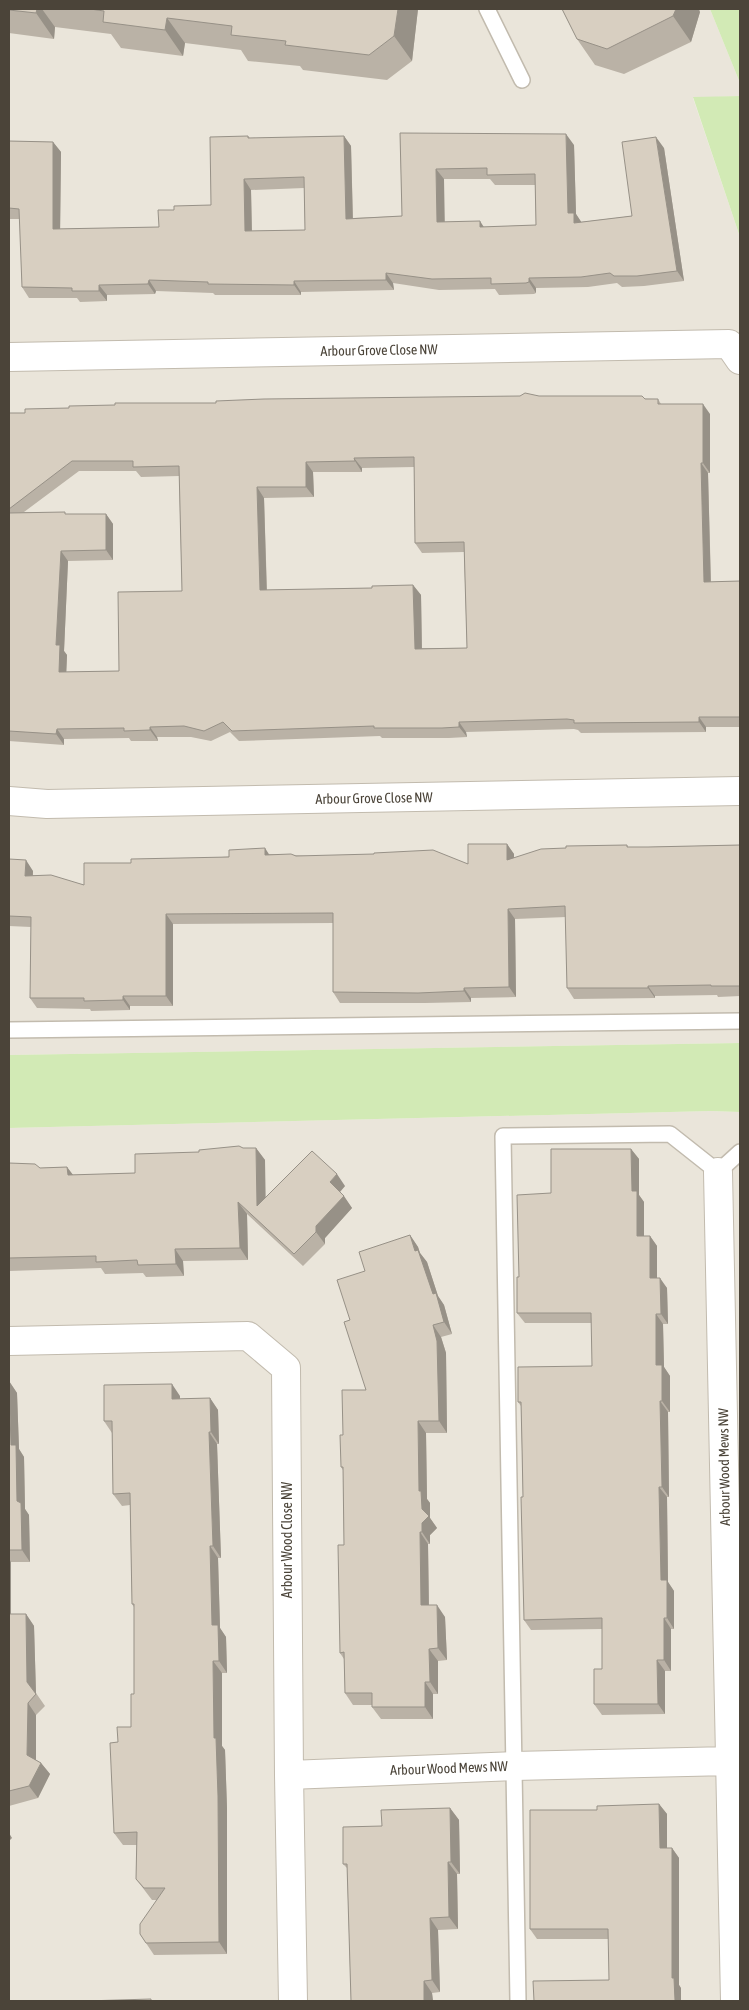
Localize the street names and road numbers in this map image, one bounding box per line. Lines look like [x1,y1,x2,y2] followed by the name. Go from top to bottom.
[320,341,438,359] street label: Arbour Grove Close NW
[315,789,433,807] street label: Arbour Grove Close NW
[715,1407,733,1526] street label: Arbour Wood Mews NW
[279,1481,295,1598] street label: Arbour Wood Close NW
[390,1758,509,1778] street label: Arbour Wood Mews NW

